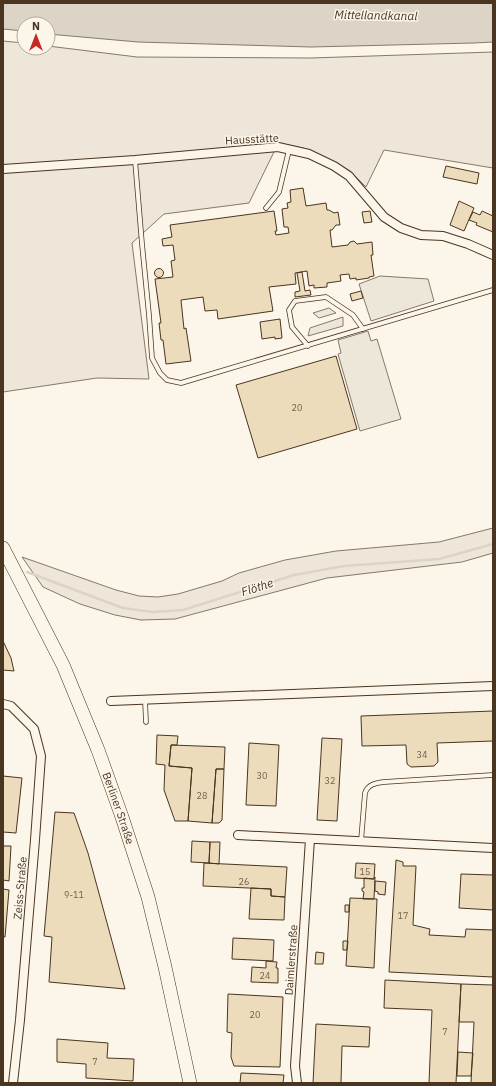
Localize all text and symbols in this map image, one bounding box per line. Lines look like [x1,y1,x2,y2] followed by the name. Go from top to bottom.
[334,7,419,23] water label: Mittellandkanal
[16,16,56,56] north arrow
[32,19,40,33] text: N
[225,131,279,147] street label: Hausstätte
[292,402,302,413] house number: 20
[239,575,275,599] water label: Flöthe
[417,749,427,760] house number: 34
[99,770,137,846] street label: Berliner Straße
[257,770,267,781] house number: 30
[325,775,335,786] house number: 32
[197,790,207,801] house number: 28
[10,856,30,920] street label: Zeiss-Straße
[360,866,370,877] house number: 15
[239,876,249,887] house number: 26
[64,889,84,900] house number: 9-11
[398,910,408,921] house number: 17
[282,924,300,996] street label: Daimlerstraße
[260,970,270,981] house number: 24
[250,1009,260,1020] house number: 20
[442,1026,448,1037] house number: 7
[92,1056,98,1067] house number: 7

